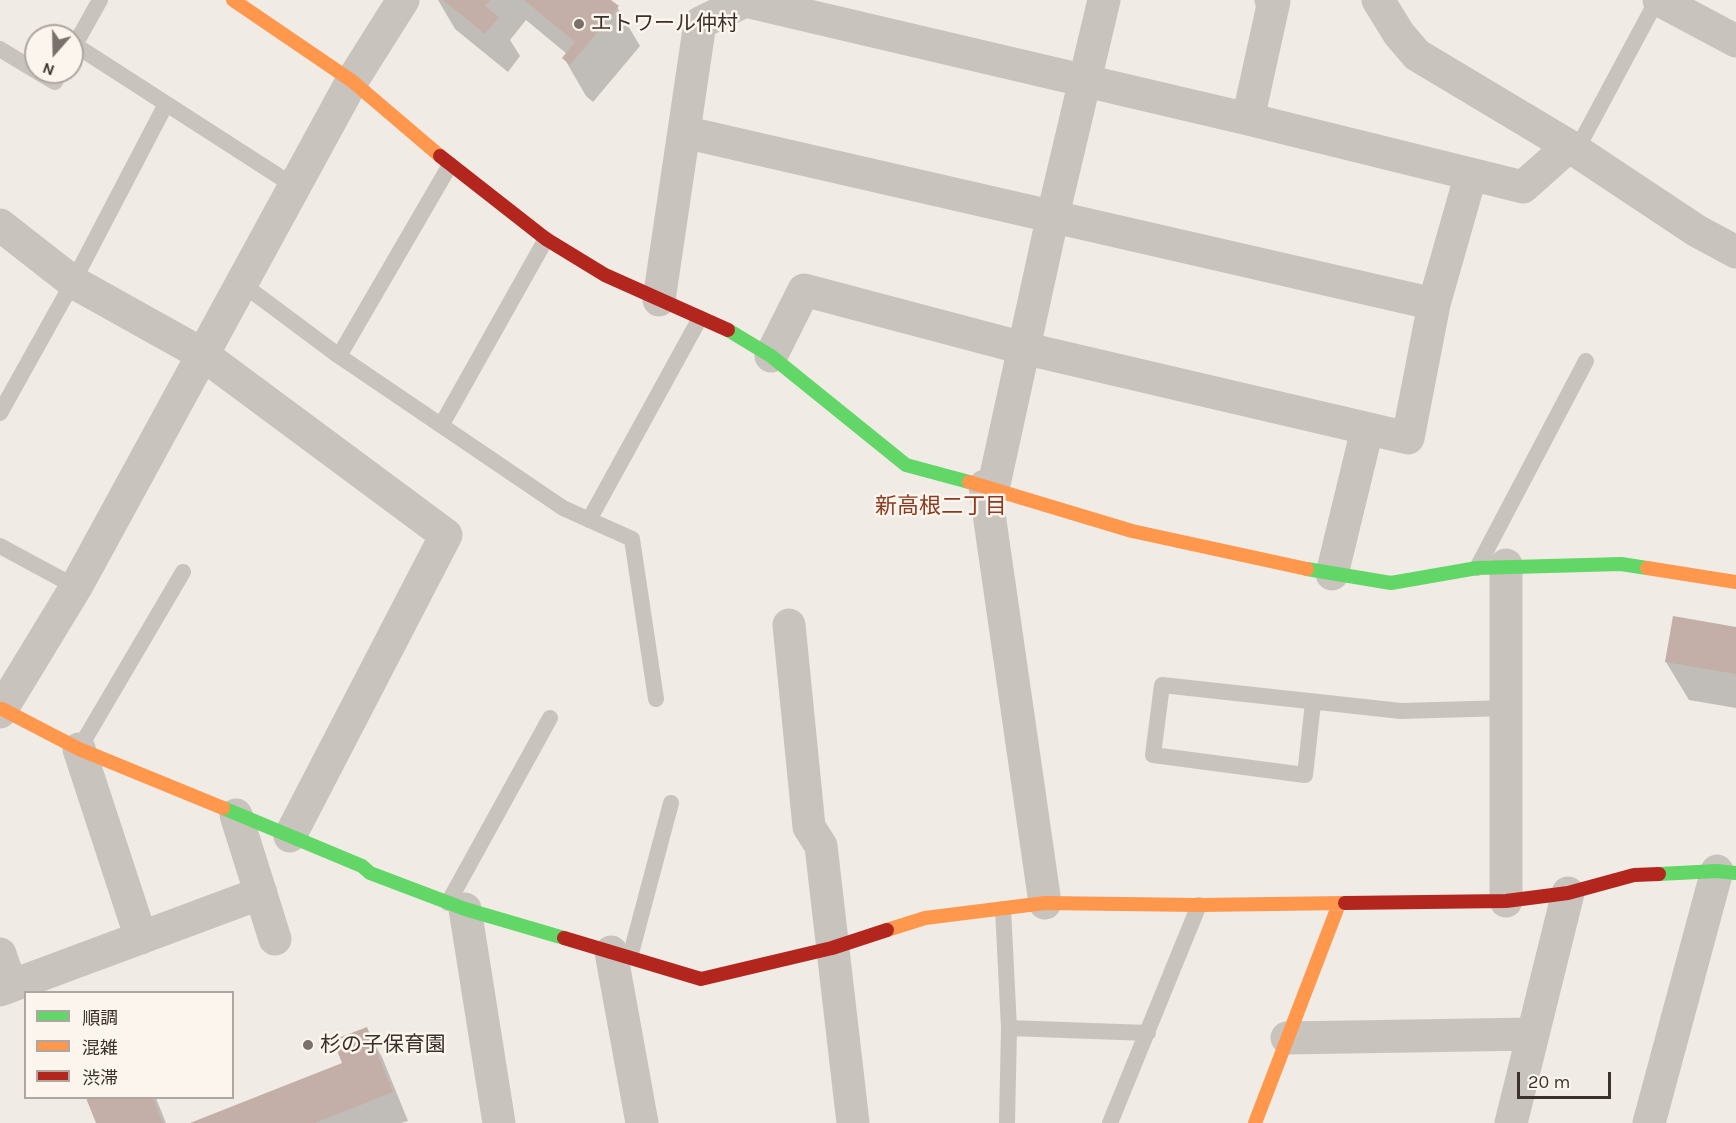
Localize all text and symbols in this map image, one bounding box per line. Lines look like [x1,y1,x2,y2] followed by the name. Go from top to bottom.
[591,11,738,37] place label: エトワール仲村
[572,17,586,31] marker: エトワール仲村
[24,24,84,84] north arrow
[40,59,57,80] text: N
[875,494,1007,520] district label: 新高根二丁目
[24,991,234,1099] legend
[82,1007,118,1029] text: 順調
[320,1032,446,1058] place label: 杉の子保育園
[82,1037,118,1059] text: 混雑
[301,1038,315,1052] marker: 杉の子保育園
[1520,1060,1614,1098] scale bar
[82,1067,118,1089] text: 渋滞
[1528,1071,1570,1093] text: 20 m

